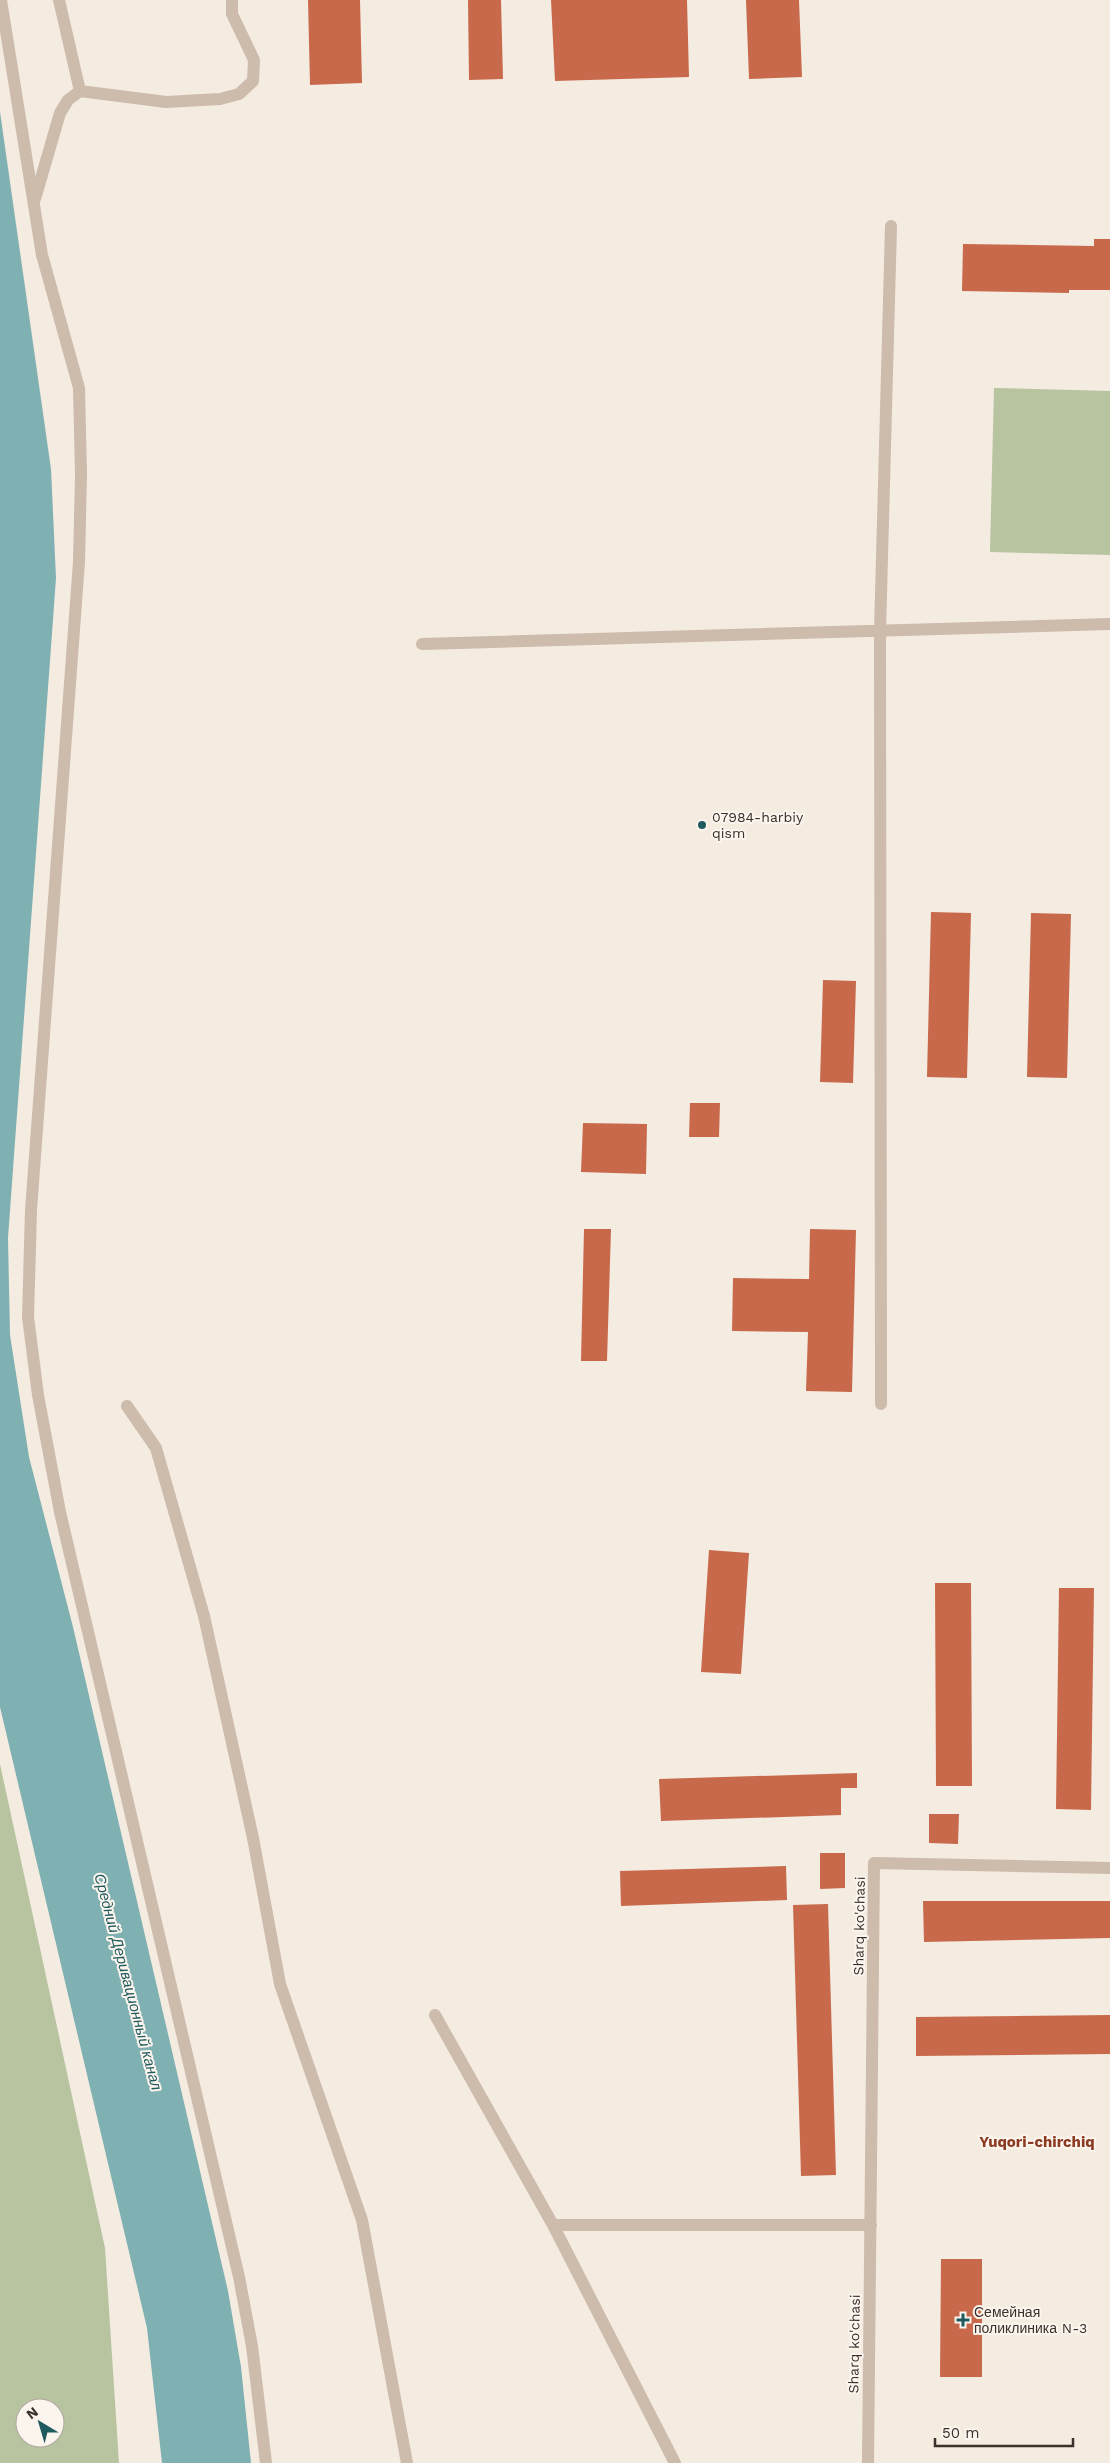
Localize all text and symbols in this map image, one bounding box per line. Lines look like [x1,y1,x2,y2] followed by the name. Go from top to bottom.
[712,809,804,841] place label: 07984-harbiy qism
[696,819,708,831] marker: 07984-harbiy qism
[90,1872,166,2093] water label: Средний Деривационный канал
[850,1876,868,1976] street label: Sharq ko'chasi
[979,2133,1095,2151] district label: Yuqori-chirchiq
[845,2294,863,2394] street label: Sharq ko'chasi
[974,2304,1087,2336] place label: Семейная поликлиника N-3
[956,2313,970,2327] marker: Семейная поликлиника N-3
[15,2398,65,2448] north arrow
[23,2403,41,2422] text: N
[935,2416,1072,2448] scale bar
[942,2424,979,2442] text: 50 m

